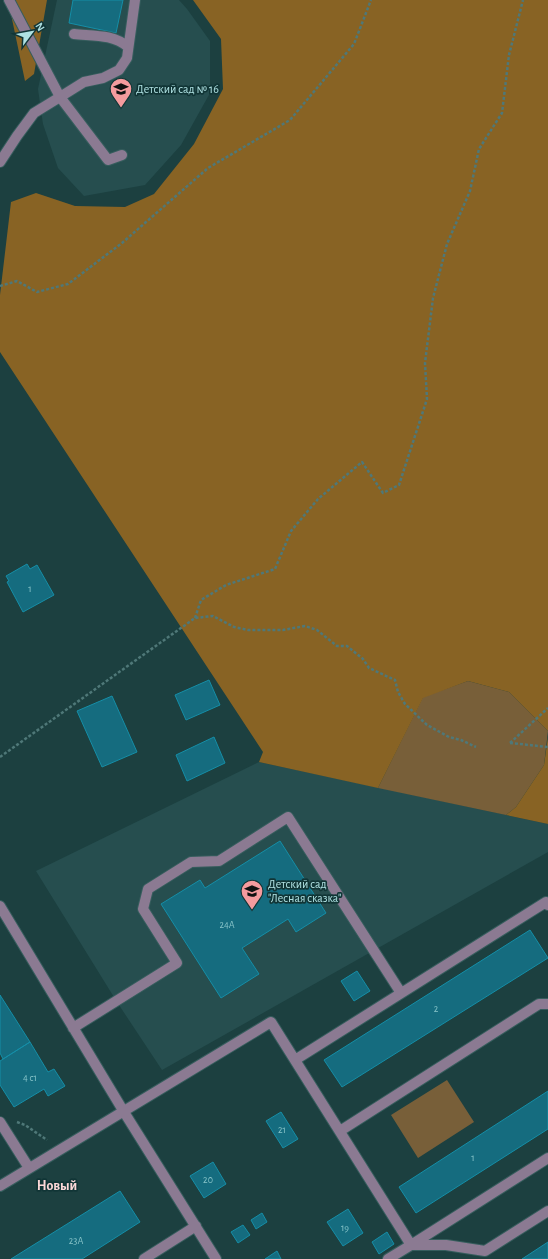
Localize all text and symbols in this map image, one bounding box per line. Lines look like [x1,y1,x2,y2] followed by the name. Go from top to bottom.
[12,12,52,52] north arrow
[33,21,47,33] text: N
[108,76,134,109] school or university icon: Детский сад № 16
[136,83,219,95] place label: Детский сад № 16
[28,584,32,594] house number: 1
[239,878,265,911] school or university icon: Детский сад "Лесная сказка"
[268,878,341,904] place label: Детский сад "Лесная сказка"
[219,920,235,930] house number: 24А
[434,1004,439,1014] house number: 2
[23,1073,37,1083] house number: 4 с1
[278,1125,286,1135] house number: 21
[471,1153,475,1163] house number: 1
[203,1175,213,1185] house number: 20
[37,1179,77,1193] district label: Новый
[341,1223,349,1233] house number: 19
[69,1236,83,1246] house number: 23А

